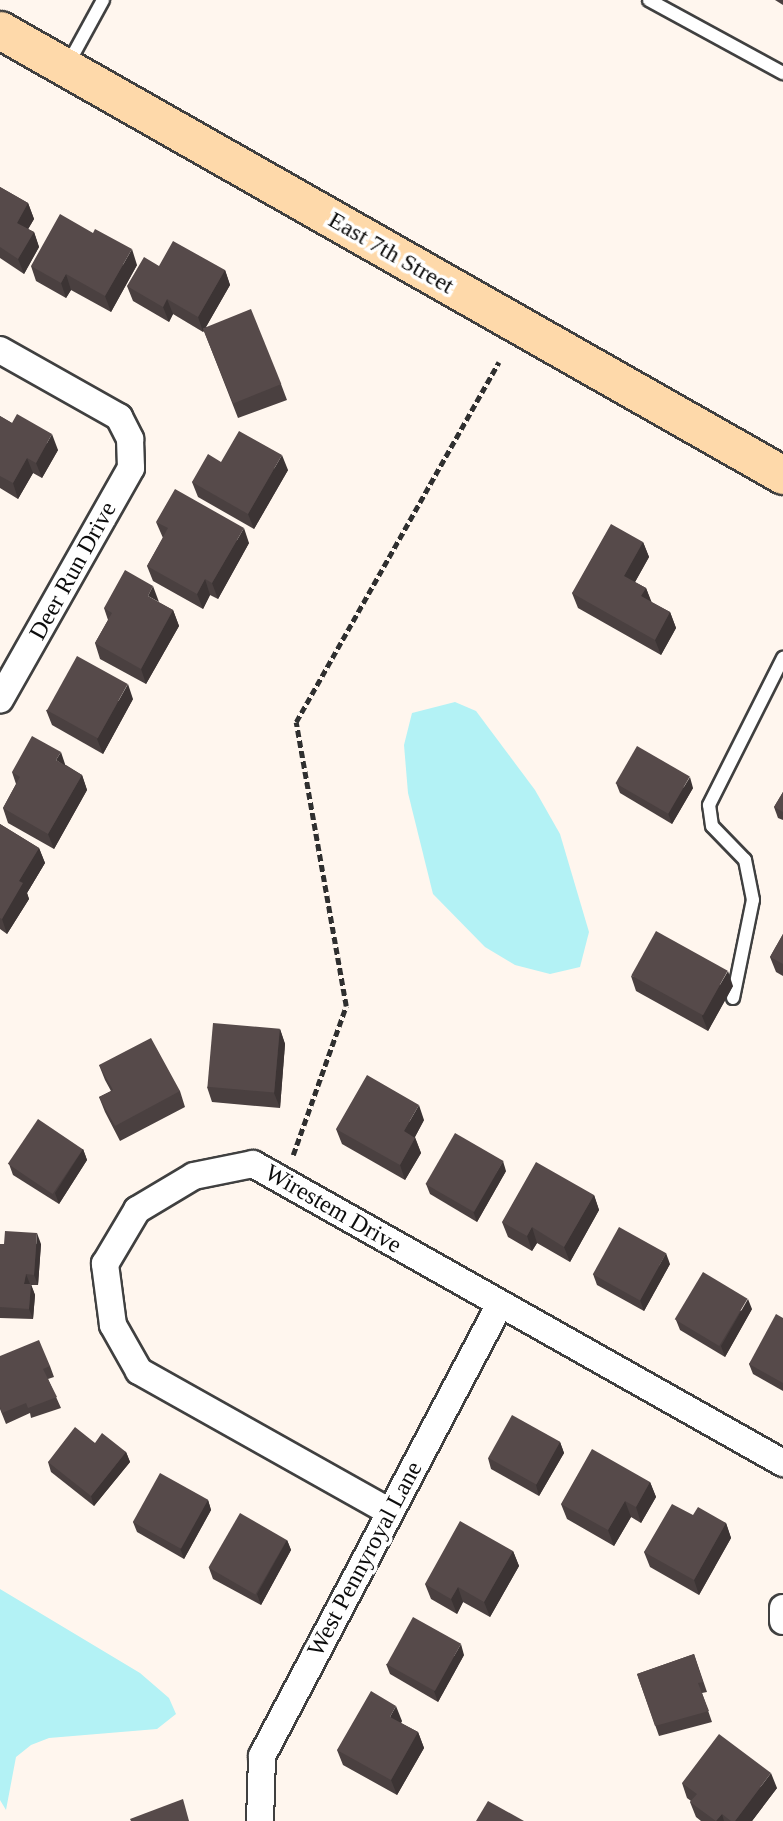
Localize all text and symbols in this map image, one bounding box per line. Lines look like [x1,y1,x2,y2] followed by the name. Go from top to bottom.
[323,206,459,300] street label: East 7th Street
[23,497,123,645] street label: Deer Run Drive
[260,1158,406,1260] street label: Wirestem Drive
[301,1457,429,1661] street label: West Pennyroyal Lane

